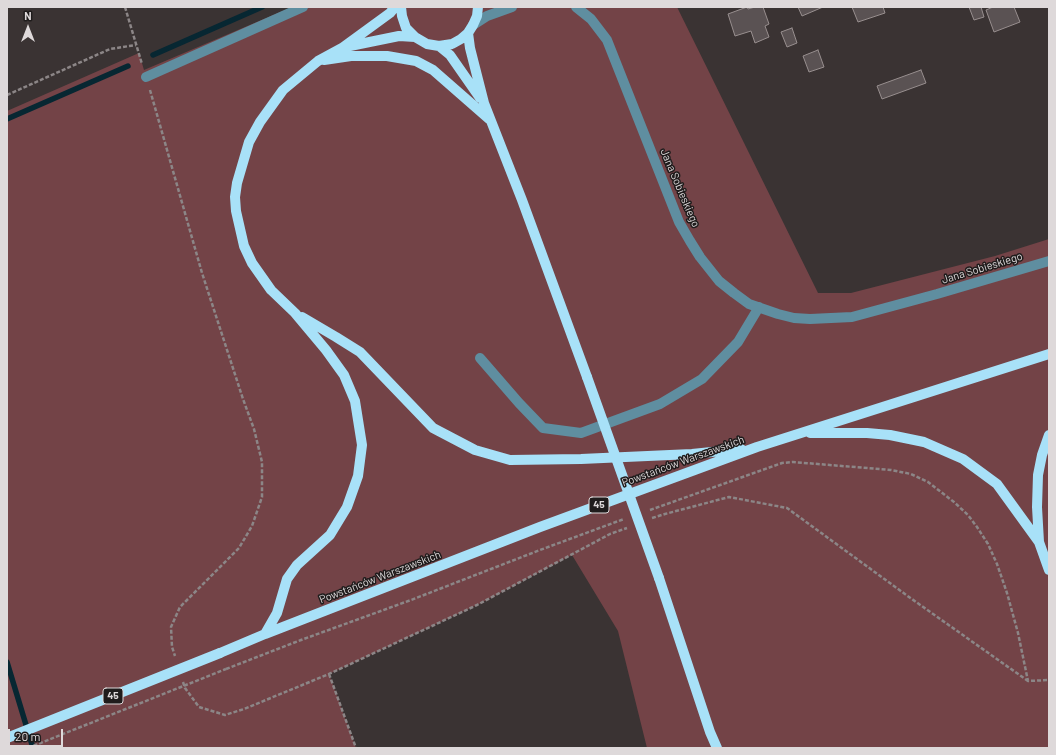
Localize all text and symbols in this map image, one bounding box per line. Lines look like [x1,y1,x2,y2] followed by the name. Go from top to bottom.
[8,8,48,48] north arrow
[24,9,32,22] text: N
[658,147,702,229] street label: Jana Sobieskiego
[940,249,1024,287] street label: Jana Sobieskiego
[620,433,746,489] street label: Powstańców Warszawskich
[589,497,609,513] road number: 45
[317,548,443,606] street label: Powstańców Warszawskich
[103,688,123,704] road number: 45
[10,721,65,747] scale bar
[15,729,41,743] text: 20 m

